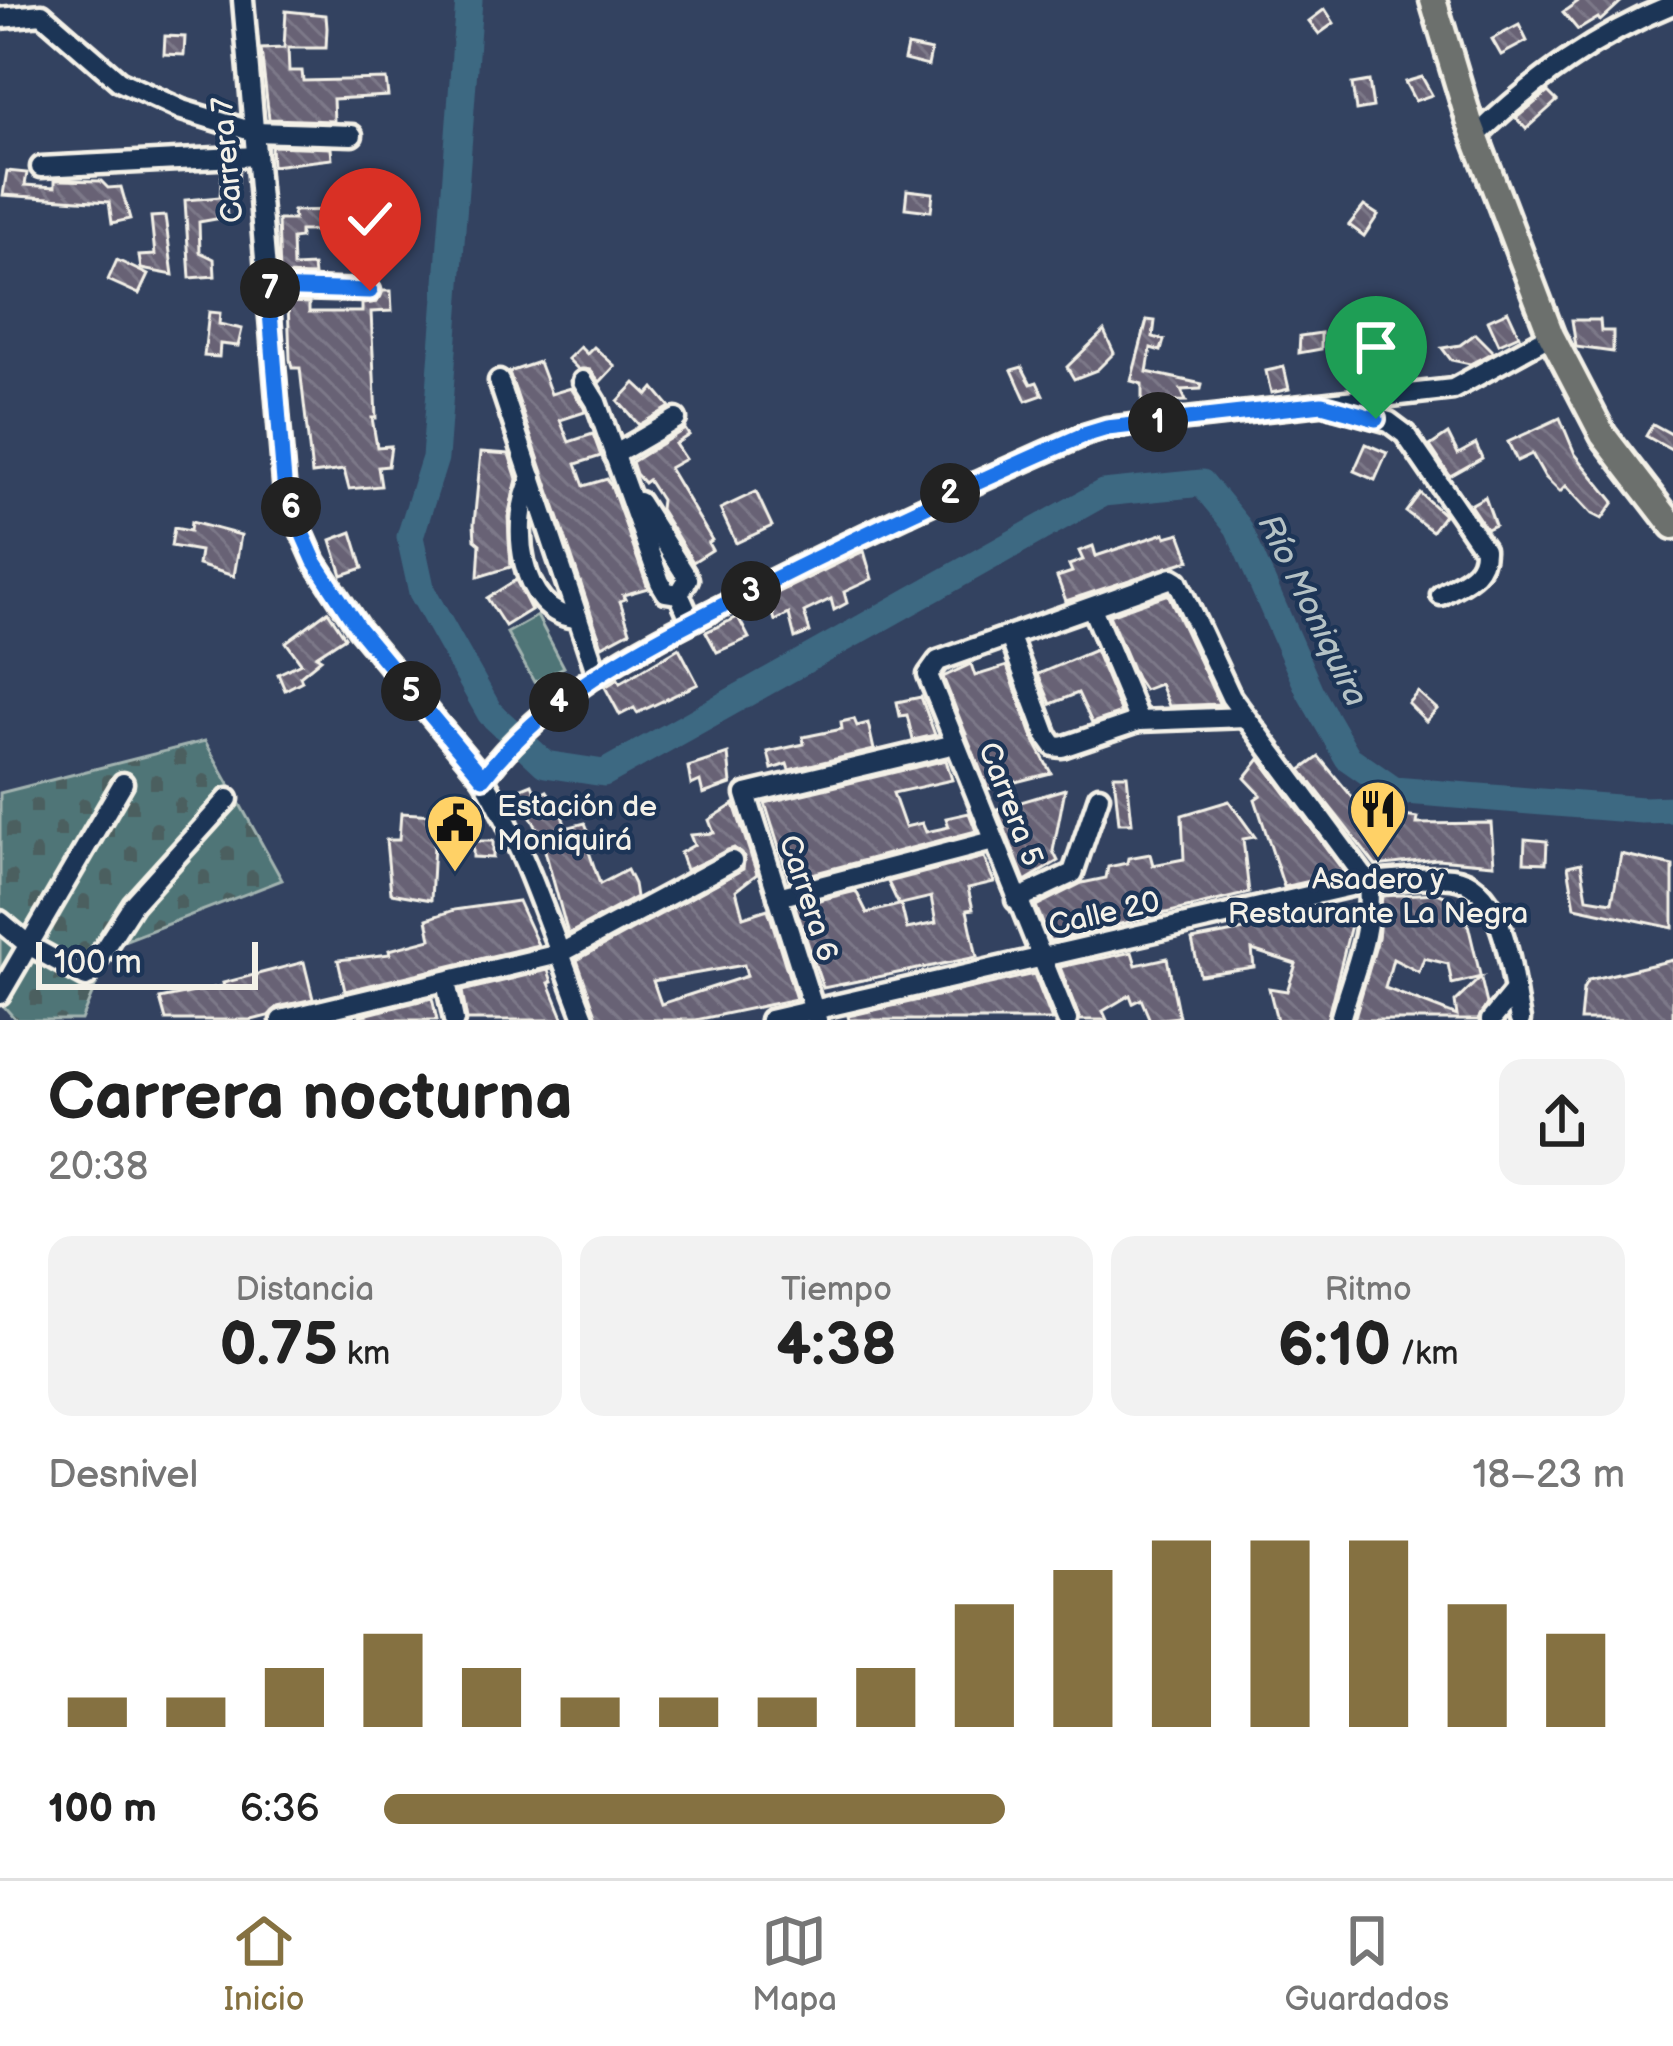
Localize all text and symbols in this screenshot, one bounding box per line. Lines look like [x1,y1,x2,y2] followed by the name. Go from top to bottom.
[205,95,251,224] street label: Carrera 7
[319,168,421,291] pin
[337,186,403,252] icon: check
[240,258,300,318] pin: 7
[261,268,279,308] text: 7
[1325,296,1427,419] pin
[1343,314,1409,380] icon: arrive
[1128,392,1188,452] pin: 1
[1151,402,1165,442] text: 1
[920,463,980,523] pin: 2
[940,473,960,513] text: 2
[261,477,321,537] pin: 6
[281,487,301,527] text: 6
[1249,508,1376,713] water label: Río Moniquira
[721,561,781,621] pin: 3
[741,571,761,611] text: 3
[381,661,441,721] pin: 5
[401,671,421,711] text: 5
[529,672,589,732] pin: 4
[549,682,569,722] text: 4
[970,737,1050,871] street label: Carrera 5
[1347,778,1409,860] restaurant icon: Asadero y Restaurante La Negra
[497,789,657,859] place label: Estación de Moniquirá
[424,792,486,874] public building icon: Estación de Moniquirá
[771,831,845,966] street label: Carrera 6
[1228,862,1528,932] place label: Asadero y Restaurante La Negra
[1045,884,1163,944] street label: Calle 20
[36,936,258,989] scale bar
[54,943,142,983] text: 100 m
[48,1059,573,1138] text: Carrera nocturna
[1499,1059,1625,1185] button: share
[48,1144,149,1191] text: 20:38
[236,1270,374,1310] text: Distancia
[781,1270,892,1310] text: Tiempo
[1324,1270,1412,1310] text: Ritmo
[219,1310,338,1382] text: 0.75
[776,1310,897,1382] text: 4:38
[1278,1310,1391,1382] text: 6:10
[338,1334,390,1374] text: km
[1391,1334,1459,1374] text: /km
[48,1452,198,1499] text: Desnivel
[1472,1452,1625,1499] text: 18–23 m
[48,1786,157,1833] text: 100 m
[240,1786,320,1833] text: 6:36
[224,1908,304,2020] tab: Inicio
[752,1908,837,2020] tab: Mapa
[1285,1908,1449,2020] tab: Guardados

